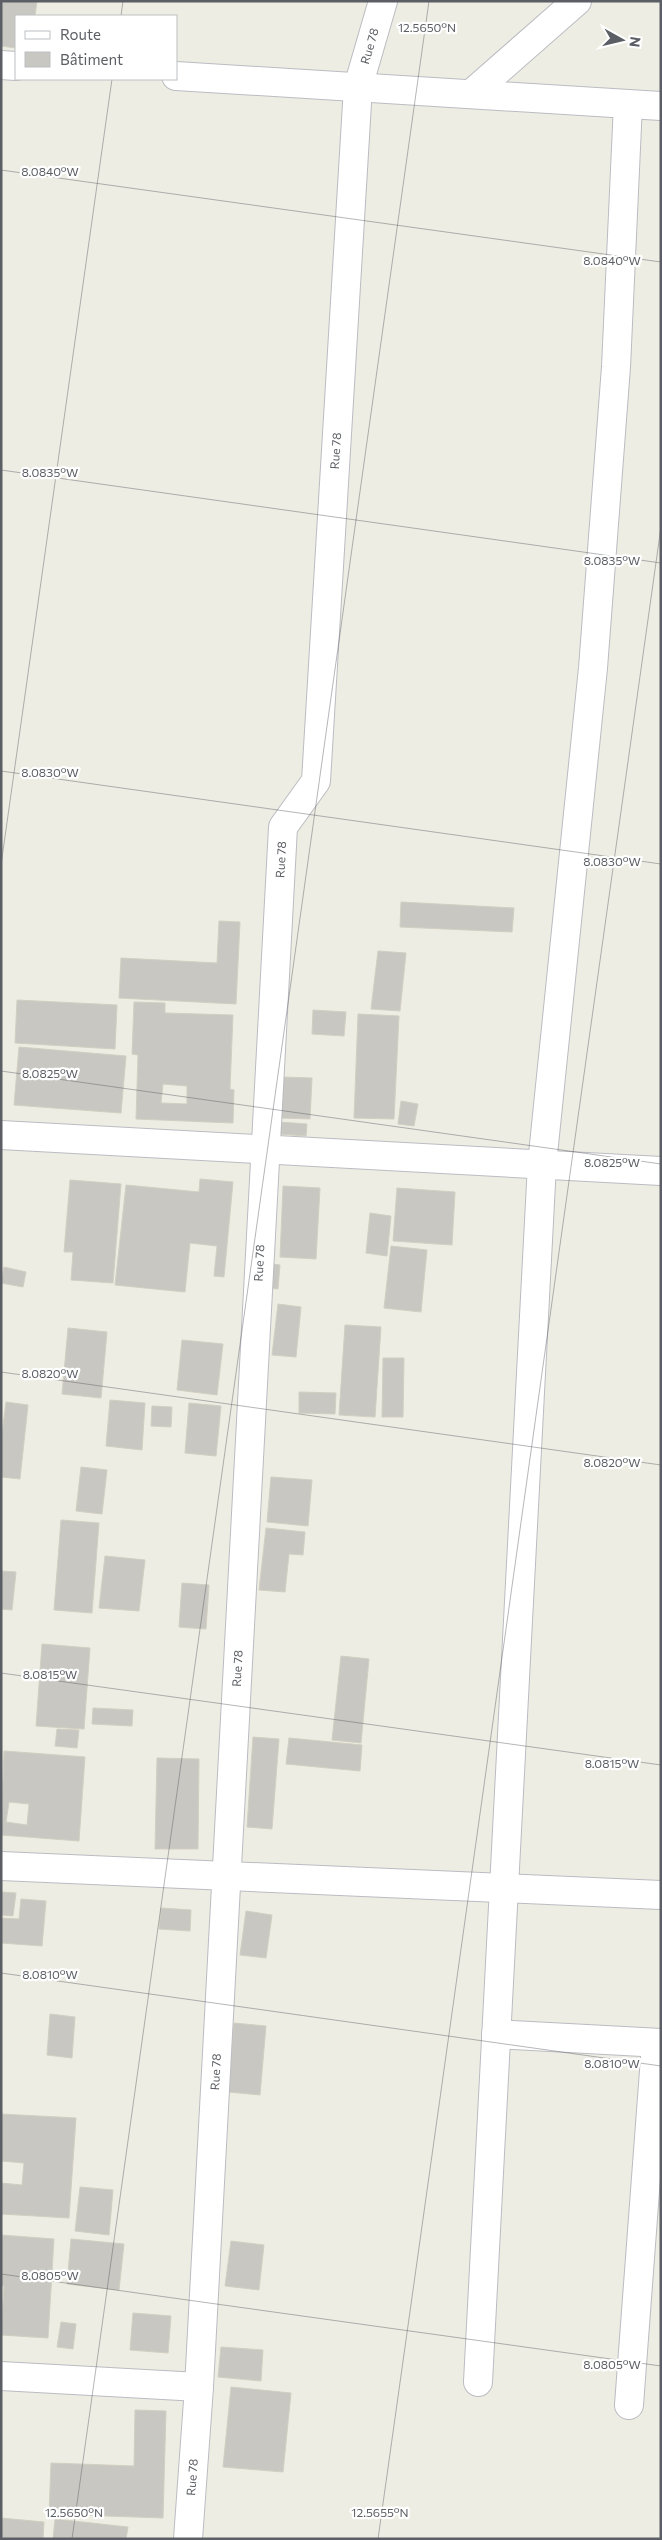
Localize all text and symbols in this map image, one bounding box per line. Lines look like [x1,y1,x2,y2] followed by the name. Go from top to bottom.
[15,15,178,80] legend
[597,15,647,65] north arrow
[398,20,456,34] text: 12.5650°N
[60,25,101,43] text: Route
[357,26,381,66] street label: Rue 78
[626,35,645,48] text: N
[60,50,123,68] text: Bâtiment
[21,164,79,178] text: 8.0840°W
[583,253,641,267] text: 8.0840°W
[327,432,343,470] street label: Rue 78
[22,465,78,479] text: 8.0835°W
[584,553,640,567] text: 8.0835°W
[21,765,79,779] text: 8.0830°W
[272,841,288,878] street label: Rue 78
[583,854,641,868] text: 8.0830°W
[22,1066,78,1080] text: 8.0825°W
[584,1155,640,1169] text: 8.0825°W
[251,1244,267,1282] street label: Rue 78
[21,1366,79,1380] text: 8.0820°W
[583,1455,641,1469] text: 8.0820°W
[229,1650,245,1687] street label: Rue 78
[23,1667,77,1681] text: 8.0815°W
[585,1756,639,1770] text: 8.0815°W
[22,1967,78,1981] text: 8.0810°W
[207,2053,223,2091] street label: Rue 78
[584,2056,640,2070] text: 8.0810°W
[21,2268,79,2282] text: 8.0805°W
[583,2357,641,2371] text: 8.0805°W
[183,2458,200,2496] street label: Rue 78
[45,2505,103,2519] text: 12.5650°N
[351,2505,409,2519] text: 12.5655°N

